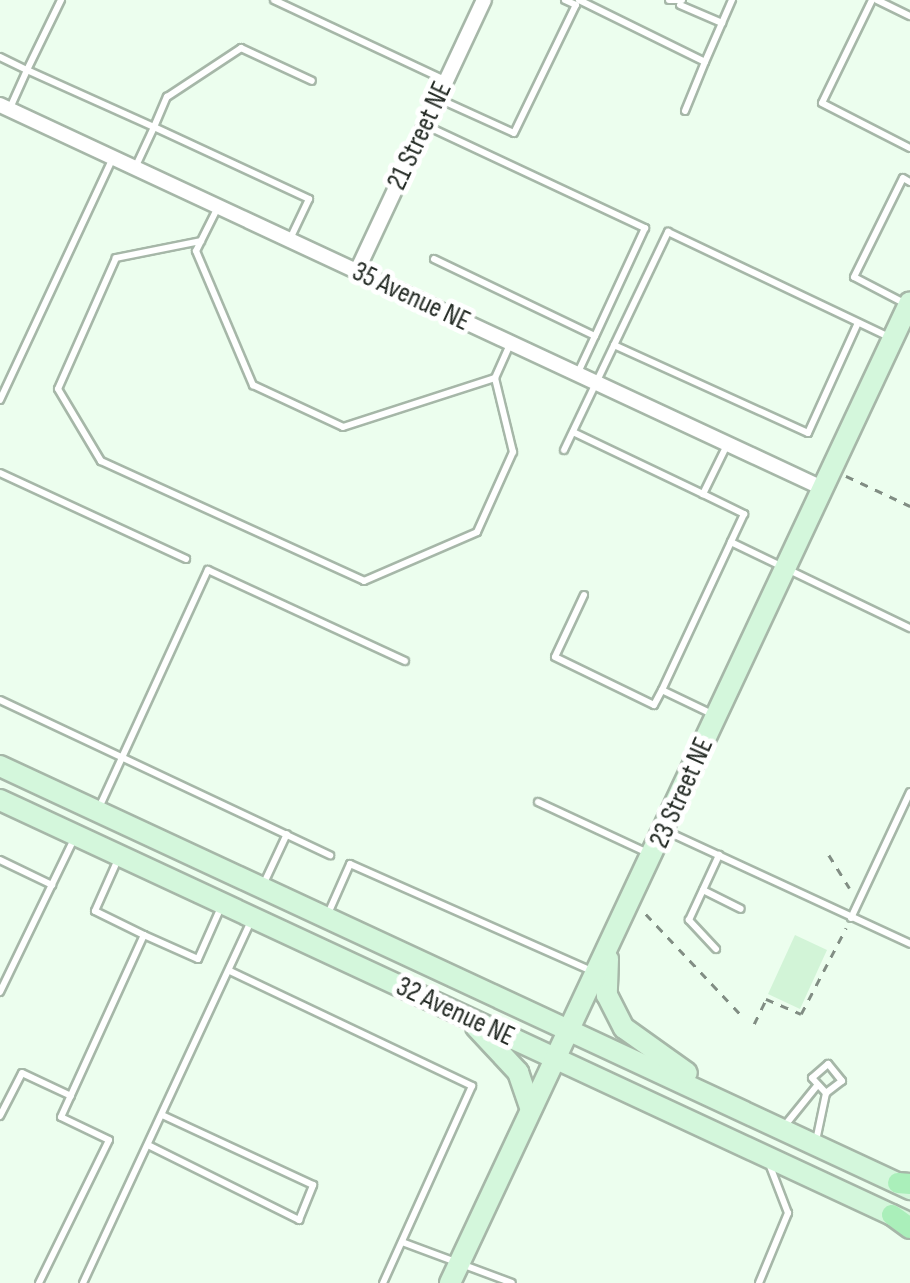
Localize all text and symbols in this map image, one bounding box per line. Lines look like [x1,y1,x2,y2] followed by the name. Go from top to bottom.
[380,77,460,195] street label: 21 Street NE
[347,255,475,339] street label: 35 Avenue NE
[643,733,721,853] street label: 23 Street NE
[391,970,519,1054] street label: 32 Avenue NE

